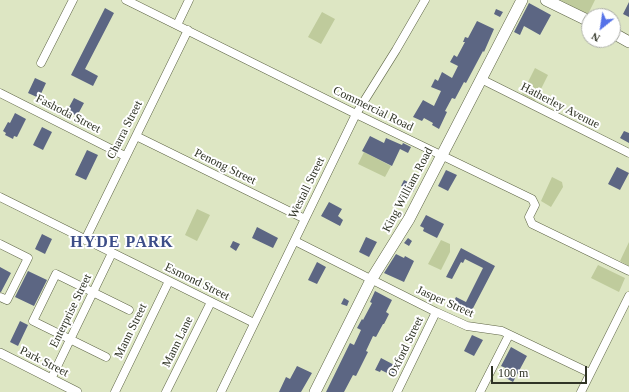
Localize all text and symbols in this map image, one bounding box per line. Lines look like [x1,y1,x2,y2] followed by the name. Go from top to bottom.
[581,8,621,48] north arrow
[589,30,602,45] text: N
[518,80,602,132] street label: Hatherley Avenue
[330,83,416,135] street label: Commercial Road
[33,91,103,137] street label: Fashoda Street
[104,98,146,162] street label: Charra Street
[380,145,436,235] street label: King William Road
[192,146,258,188] street label: Penong Street
[286,155,328,221] street label: Westall Street
[70,233,174,253] district label: HYDE PARK
[162,260,232,304] street label: Esmond Street
[47,272,95,350] street label: Enterprise Street
[414,283,476,321] street label: Jasper Street
[112,301,150,361] street label: Mann Street
[159,314,197,370] street label: Mann Lane
[385,314,427,380] street label: Oxford Street
[17,344,71,380] street label: Park Street
[493,358,589,384] scale bar
[498,366,528,380] text: 100 m

